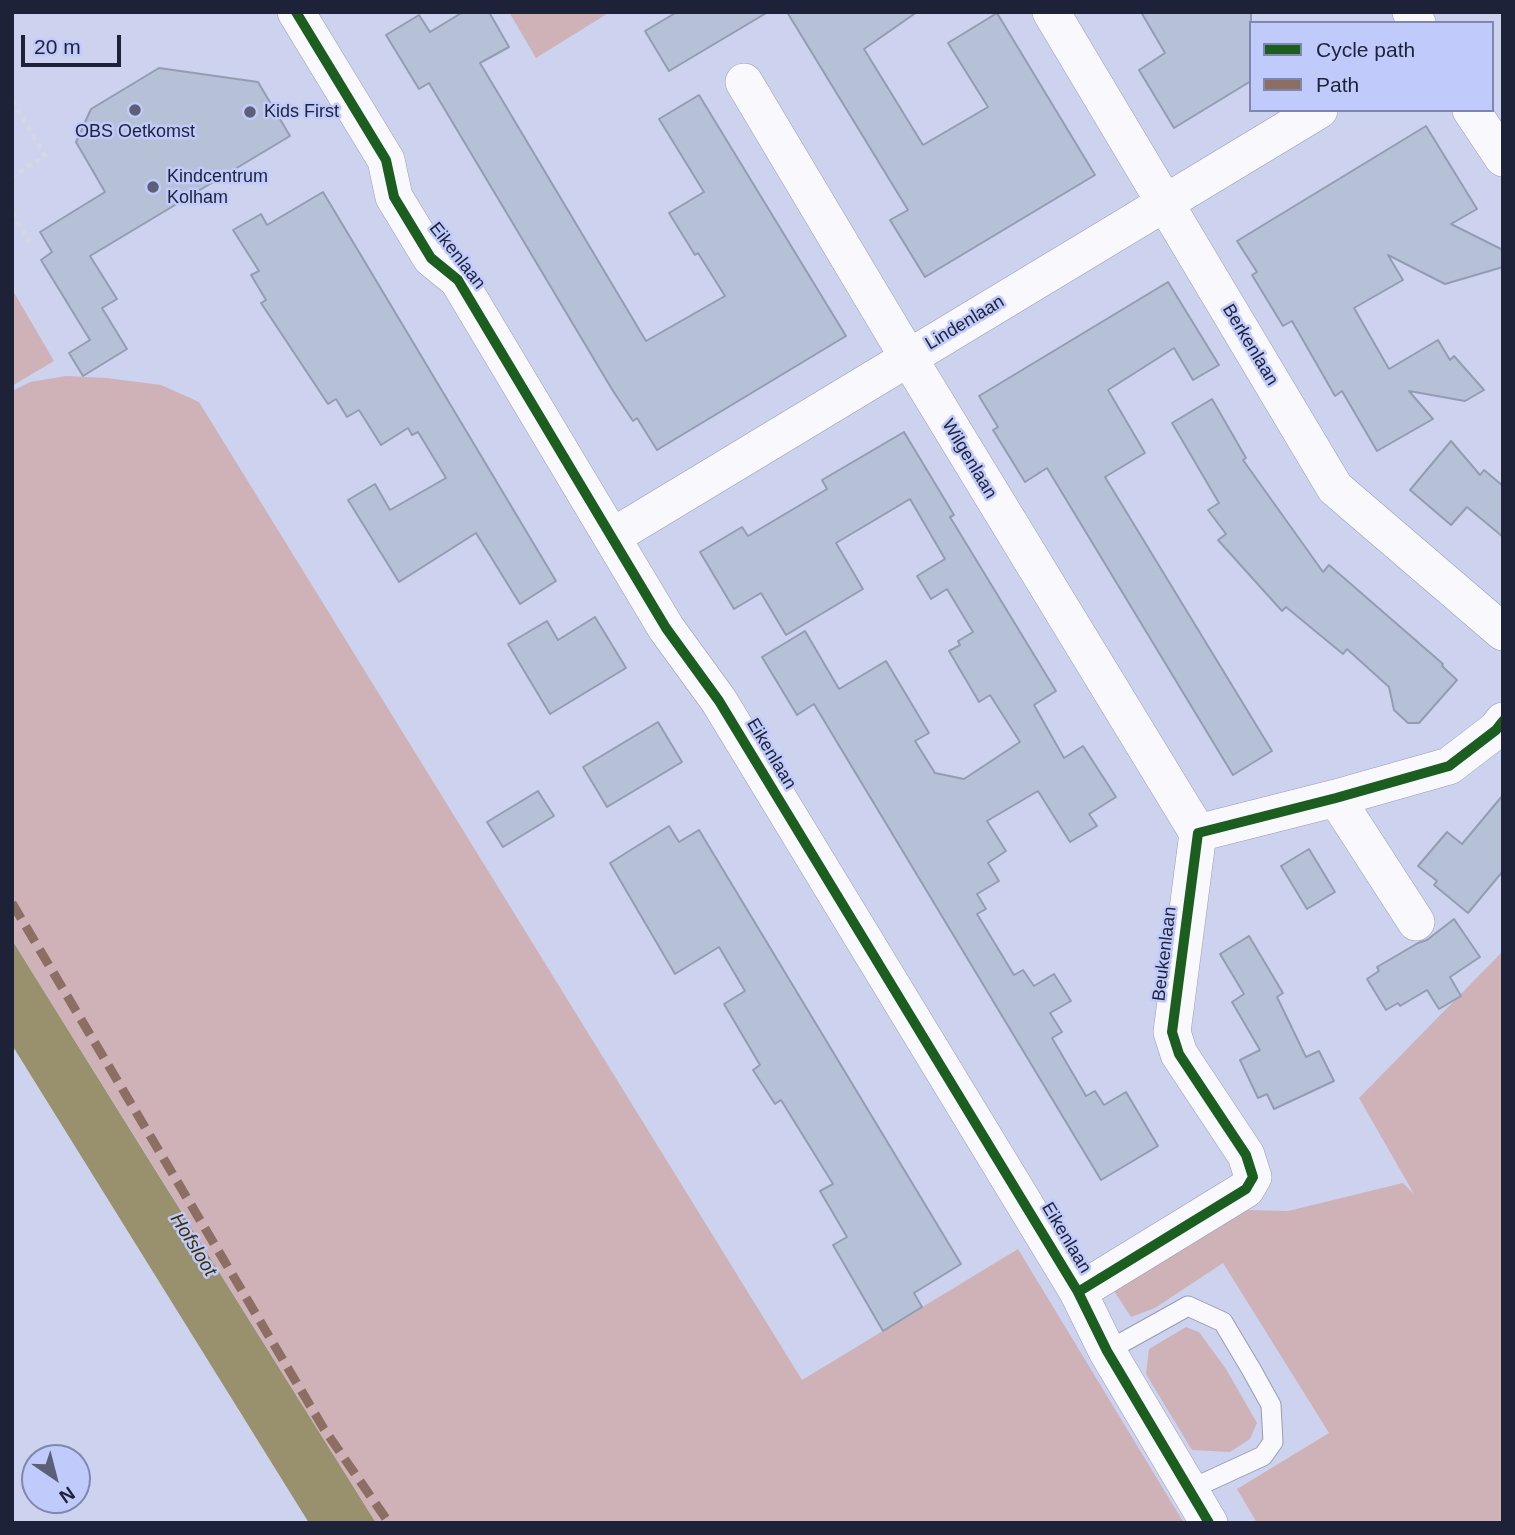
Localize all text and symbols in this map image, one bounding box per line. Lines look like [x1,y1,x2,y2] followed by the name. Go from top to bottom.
[24,21,124,65] scale bar
[1249,21,1494,112] legend
[34,35,81,58] text: 20 m
[1316,38,1415,61] text: Cycle path
[1316,73,1359,96] text: Path
[264,101,339,123] place label: Kids First
[127,102,143,118] marker: OBS Oetkomst
[242,104,258,120] marker: Kids First
[75,121,195,143] place label: OBS Oetkomst
[167,166,268,208] place label: Kindcentrum Kolham
[145,179,161,195] marker: Kindcentrum Kolham
[424,218,490,294] street label: Eikenlaan
[922,291,1008,355] street label: Lindenlaan
[1217,300,1283,390] street label: Berkenlaan
[937,415,1001,503] street label: Wilgenlaan
[741,715,801,793] street label: Eikenlaan
[1148,905,1182,1003] street label: Beukenlaan
[1036,1199,1096,1277] street label: Eikenlaan
[165,1209,221,1281] water label: Hofsloot
[21,1444,91,1514] north arrow
[56,1482,79,1508] text: N

